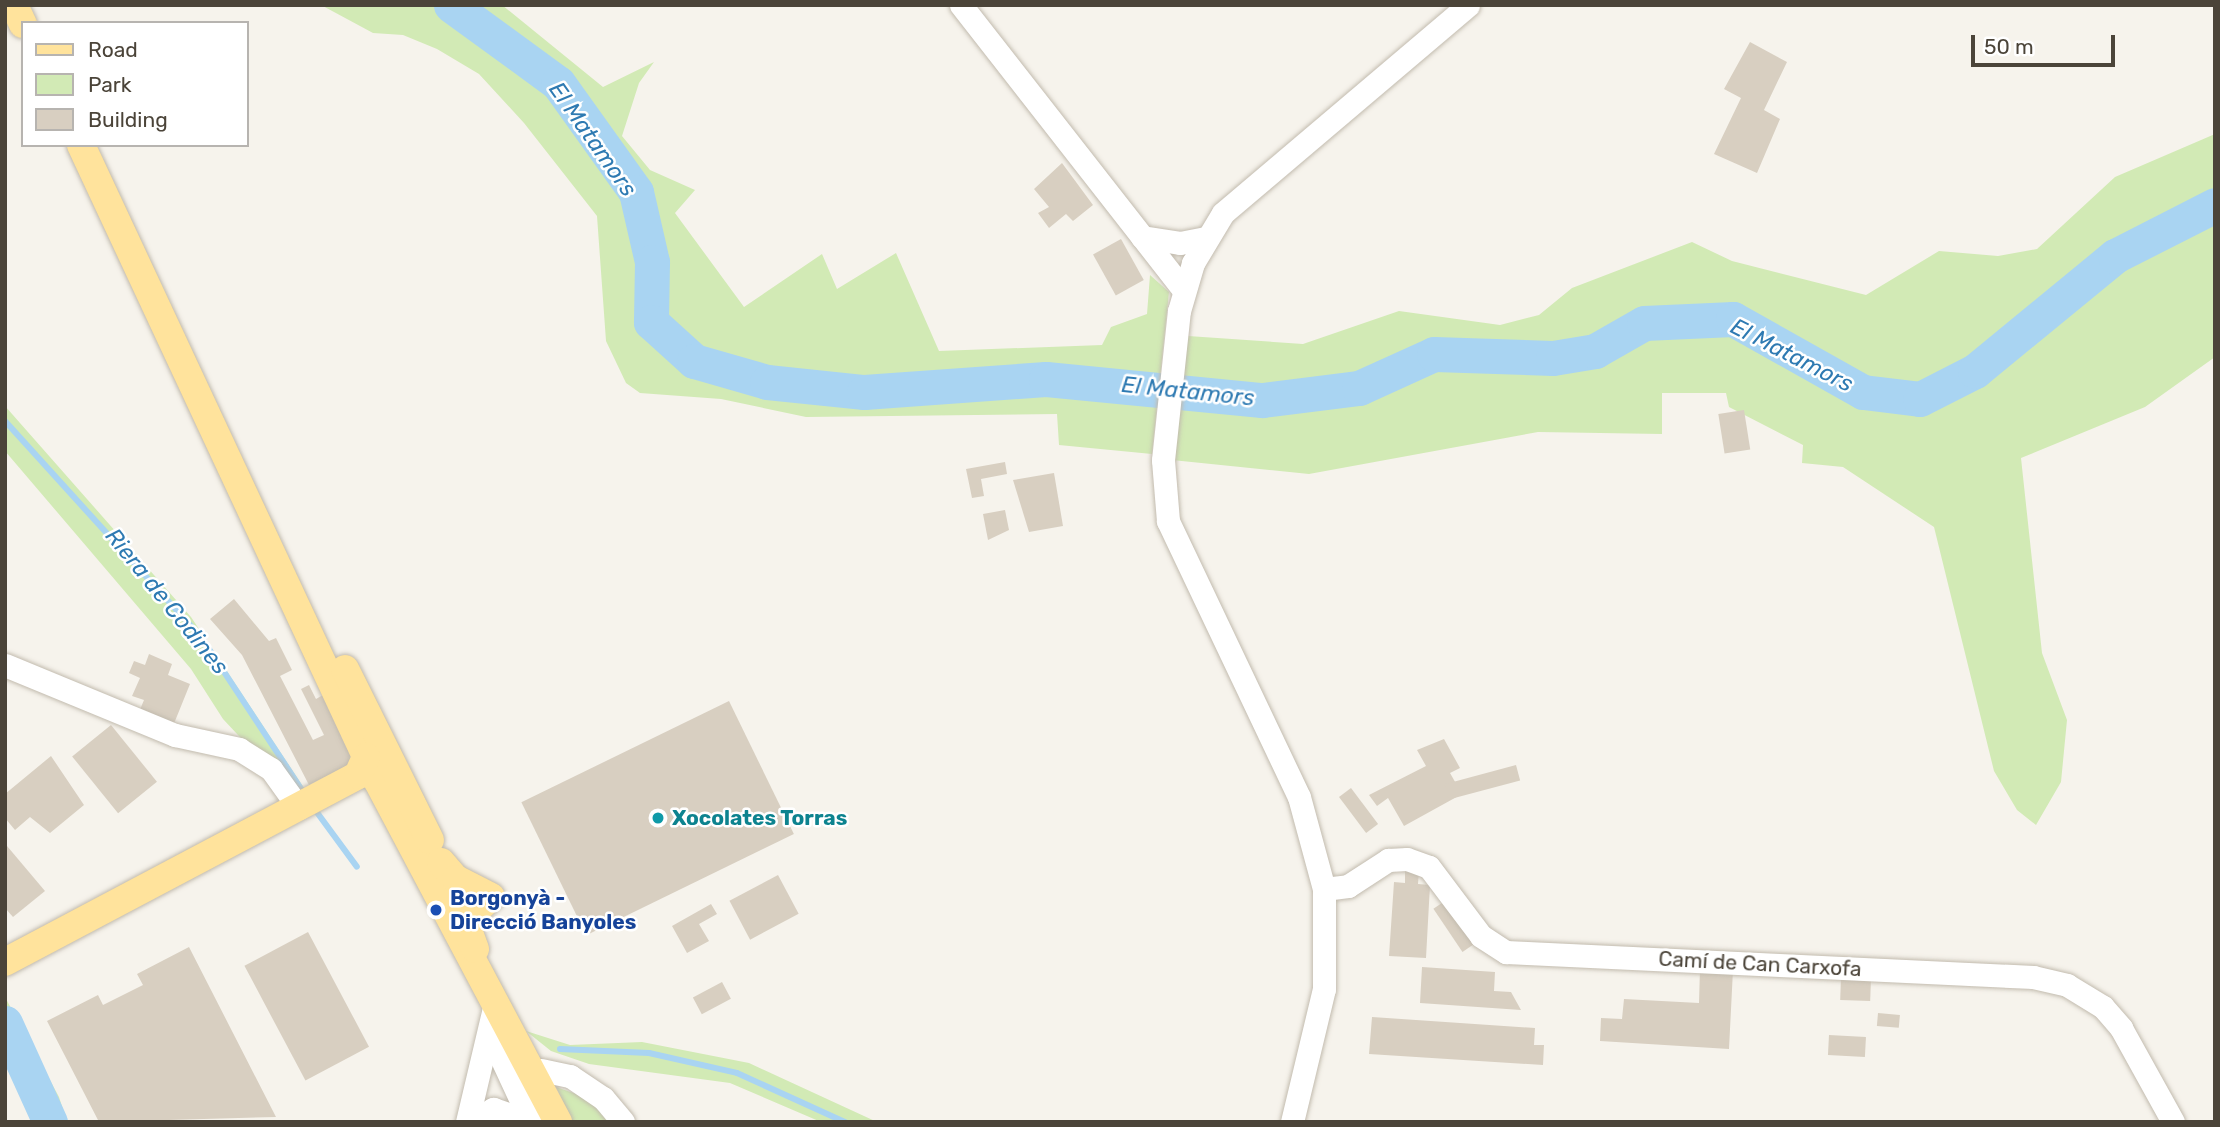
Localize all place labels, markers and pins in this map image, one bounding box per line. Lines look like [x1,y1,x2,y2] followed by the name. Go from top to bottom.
[672,805,848,831] place label: Xocolates Torras
[650,810,666,826] marker: Xocolates Torras
[450,885,636,935] place label: Borgonyà - Direcció Banyoles
[428,902,444,918] marker: Borgonyà - Direcció Banyoles

